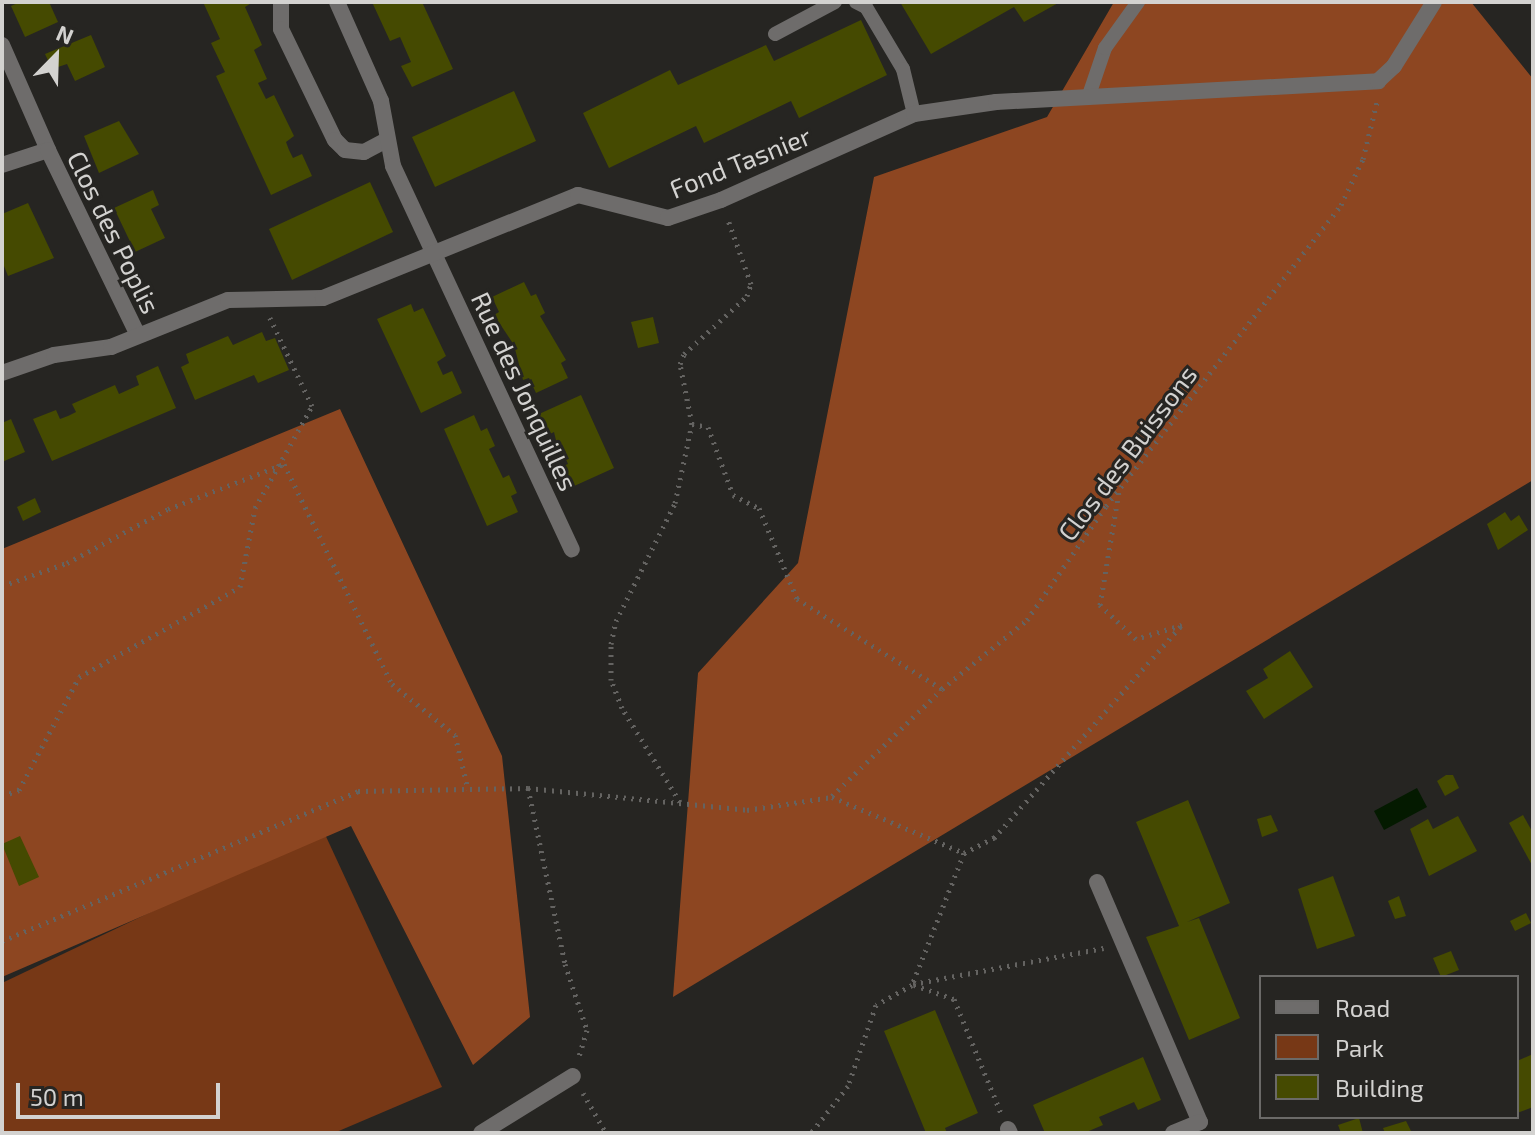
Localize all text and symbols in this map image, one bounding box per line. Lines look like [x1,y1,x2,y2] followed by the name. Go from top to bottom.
[16,16,96,96] north arrow
[53,19,78,49] text: N
[664,119,816,205] street label: Fond Tasnier
[61,146,167,318] street label: Clos des Poplis
[465,287,585,495] street label: Rue des Jonquilles
[1051,359,1203,547] street label: Clos des Buissons
[1259,975,1519,1119] legend
[1335,993,1390,1022] text: Road
[1335,1033,1384,1062] text: Park
[20,1067,224,1117] scale bar
[1335,1073,1424,1102] text: Building
[30,1082,84,1111] text: 50 m

